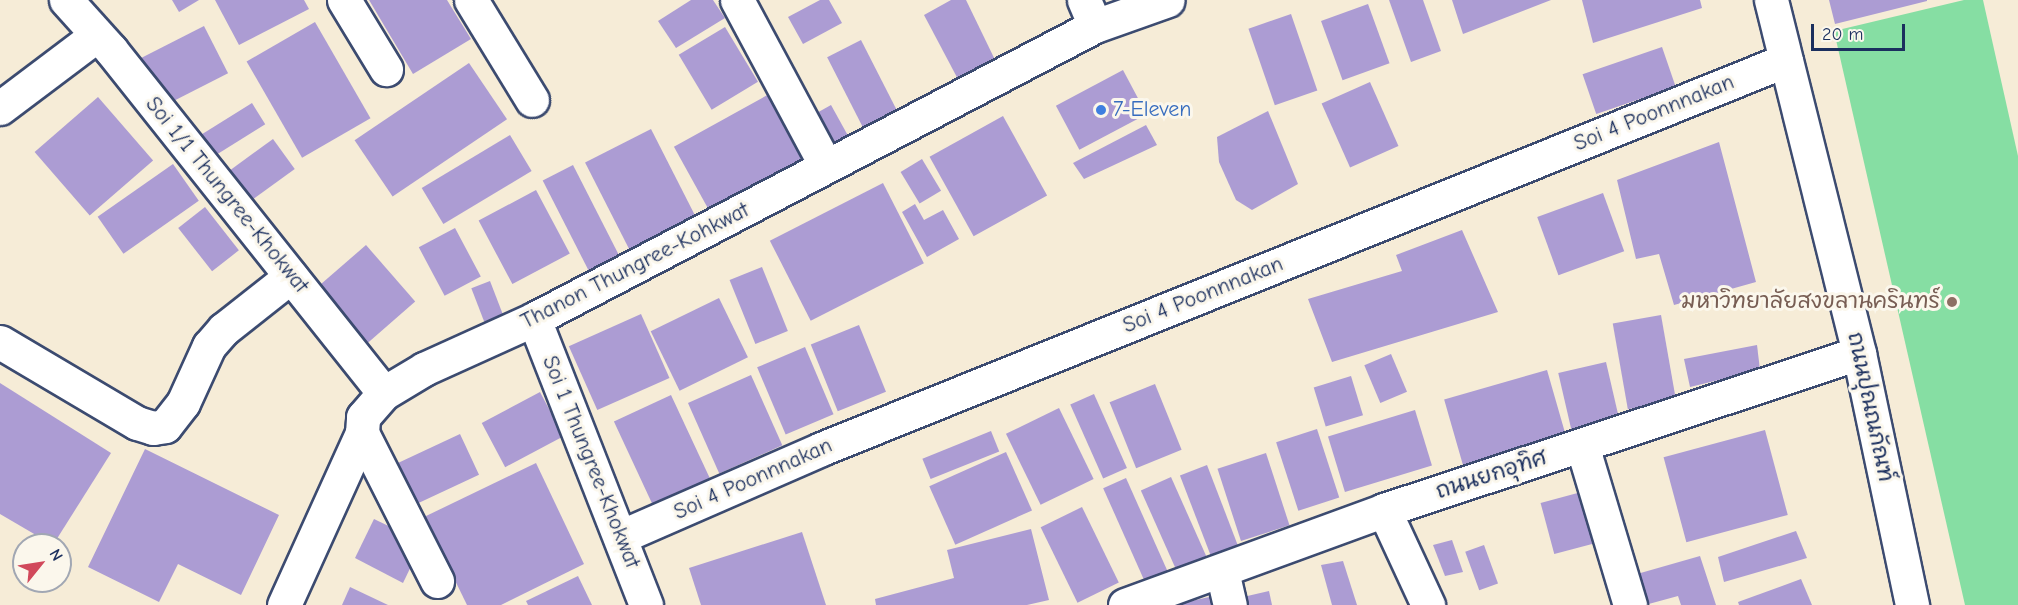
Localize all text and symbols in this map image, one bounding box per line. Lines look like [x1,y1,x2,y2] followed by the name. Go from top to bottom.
[1814,12,1908,50] scale bar
[1822,24,1863,45] text: 20 m
[1570,69,1738,157] street label: Soi 4 Poonnnakan
[140,92,314,298] street label: Soi 1/1 Thungree-Khokwat
[1113,97,1192,123] place label: 7-Eleven
[1094,103,1108,117] marker: 7-Eleven
[517,197,753,335] street label: Thanon Thungree-Kohkwat
[1119,251,1287,339] street label: Soi 4 Poonnnakan
[1681,289,1940,315] place label: มหาวิทยาลัยสงขลานครินทร์
[1945,295,1959,309] marker: มหาวิทยาลัยสงขลานครินทร์
[1841,330,1899,484] street label: ถนนปุณณกัณฑ์
[536,352,646,572] street label: Soi 1 Thungree-Khokwat
[670,432,836,526] street label: Soi 4 Poonnnakan
[1433,445,1549,505] street label: ถนนยกอุทิศ
[12,533,72,593] north arrow
[45,546,66,564] text: N

